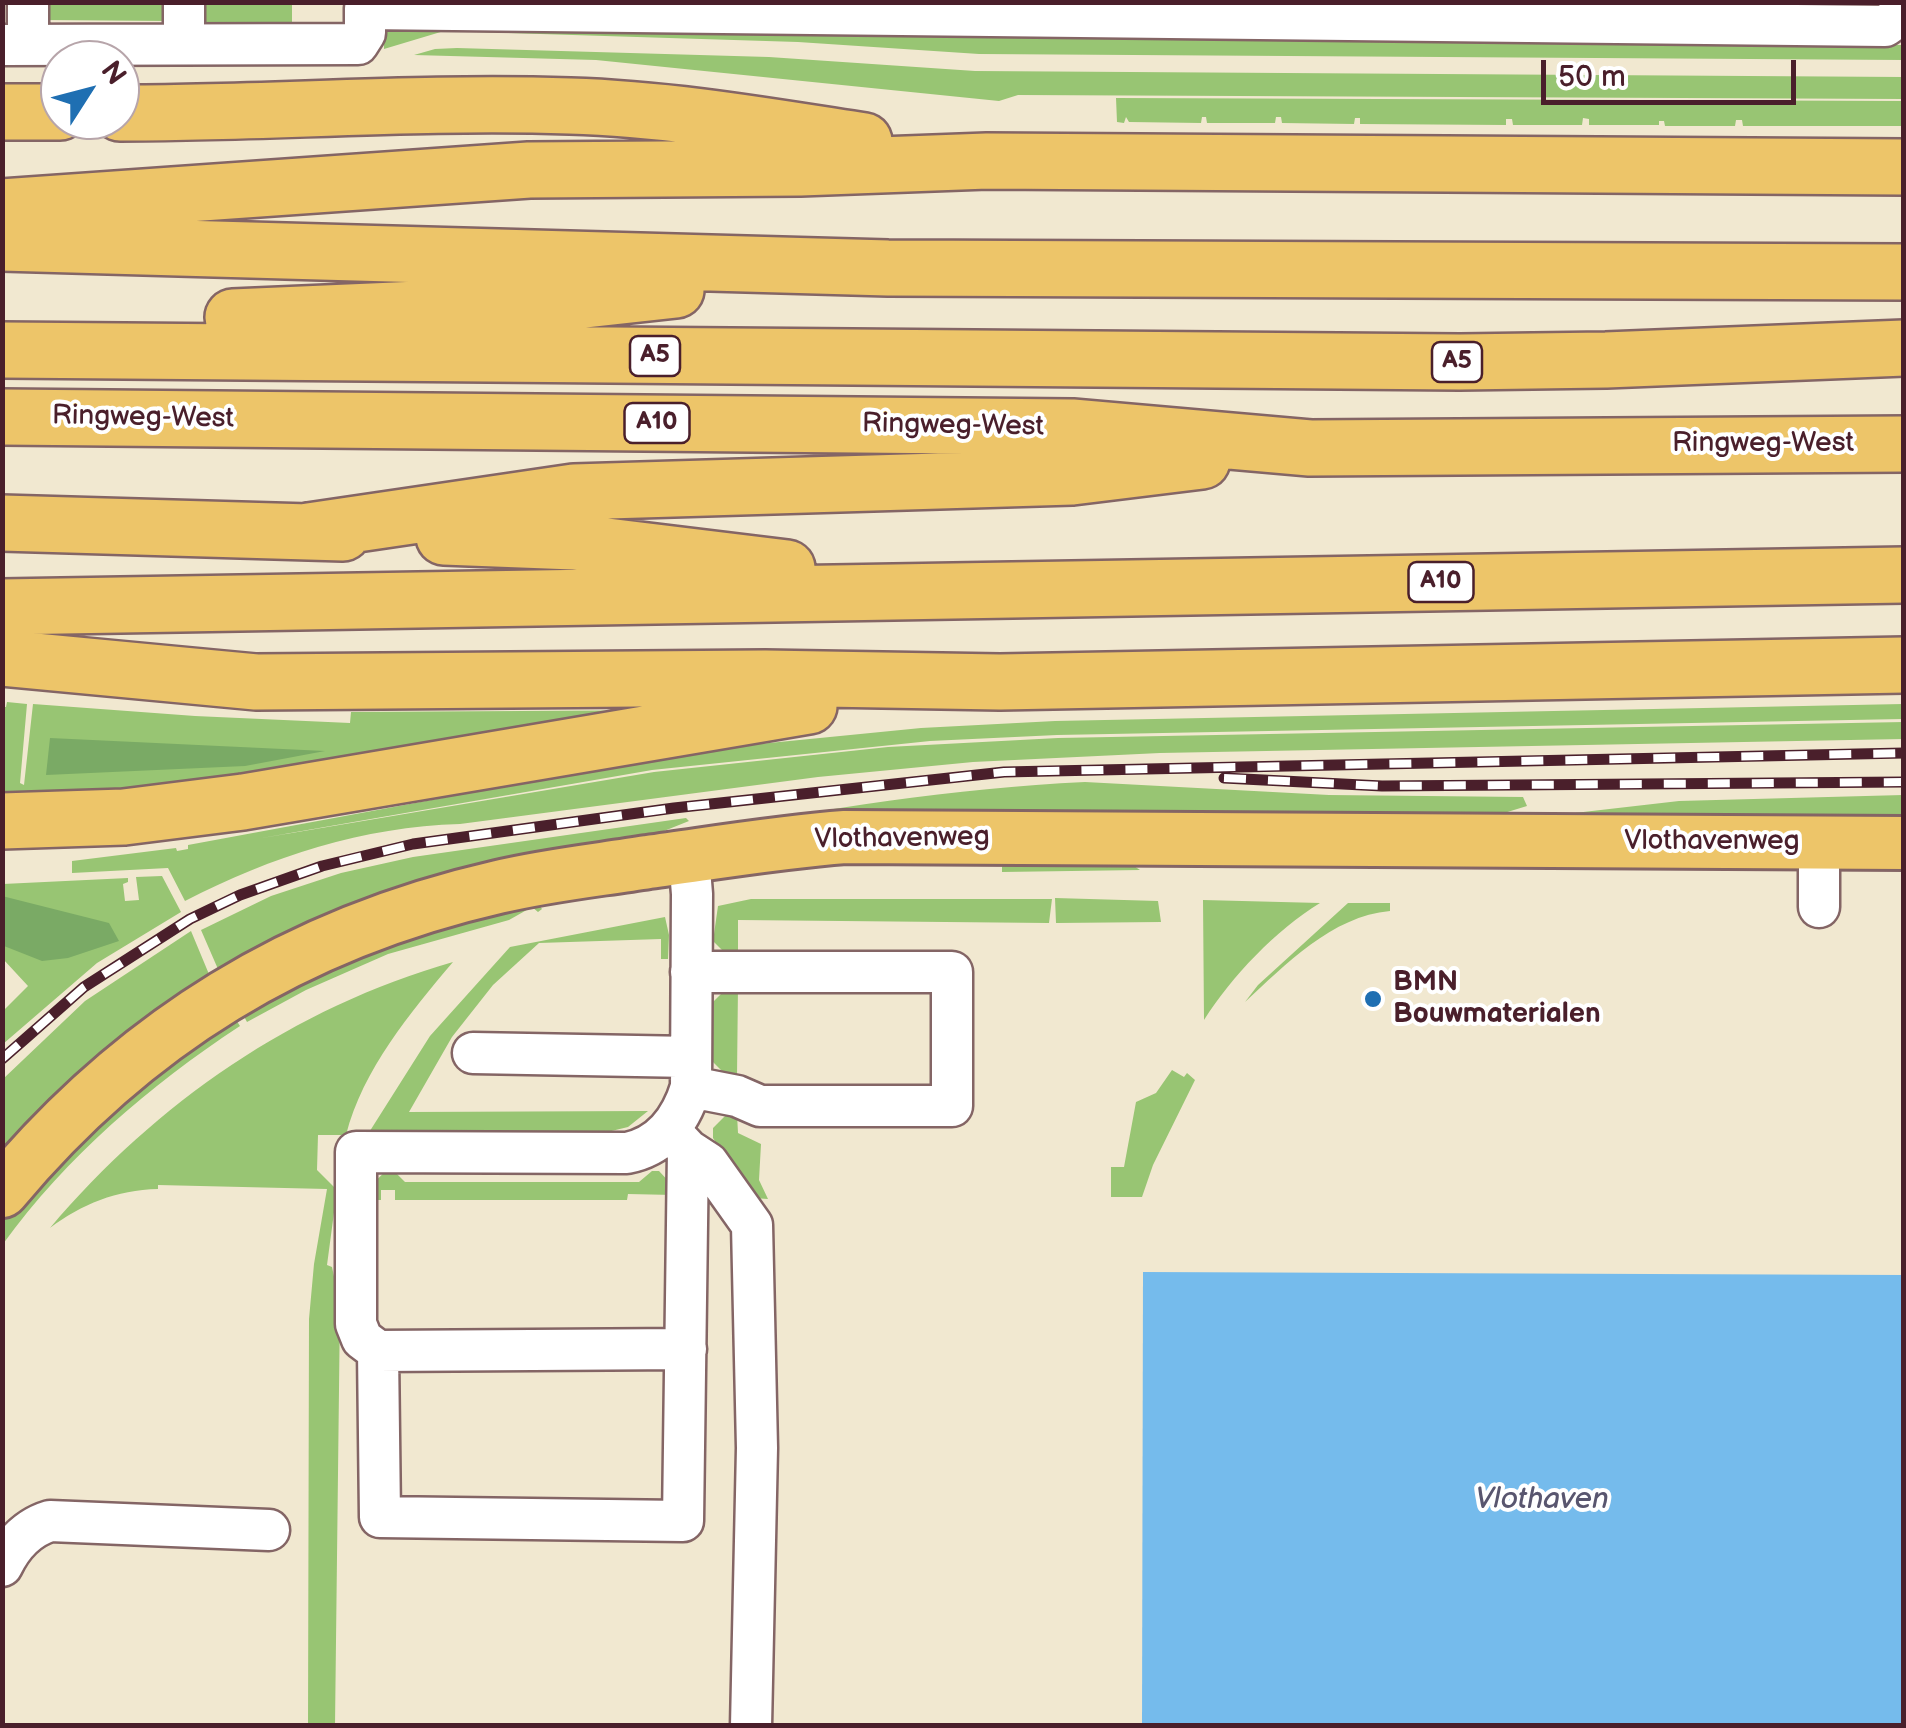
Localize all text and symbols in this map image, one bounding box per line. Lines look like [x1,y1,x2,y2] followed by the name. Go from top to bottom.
[40,40,140,140] north arrow
[1546,40,1801,102] scale bar
[94,55,133,91] text: N
[1558,59,1626,95] text: 50 m
[630,336,680,376] road number: A5
[1432,342,1482,382] road number: A5
[52,400,234,436] street label: Ringweg-West
[624,403,690,443] road number: A10
[862,408,1044,444] street label: Ringweg-West
[1672,427,1854,461] street label: Ringweg-West
[1408,562,1474,602] road number: A10
[814,821,990,857] street label: Vlothavenweg
[1624,825,1800,859] street label: Vlothavenweg
[1393,966,1601,1032] place label: BMN Bouwmaterialen
[1362,988,1384,1010] marker: BMN Bouwmaterialen
[1475,1482,1609,1518] water label: Vlothaven

